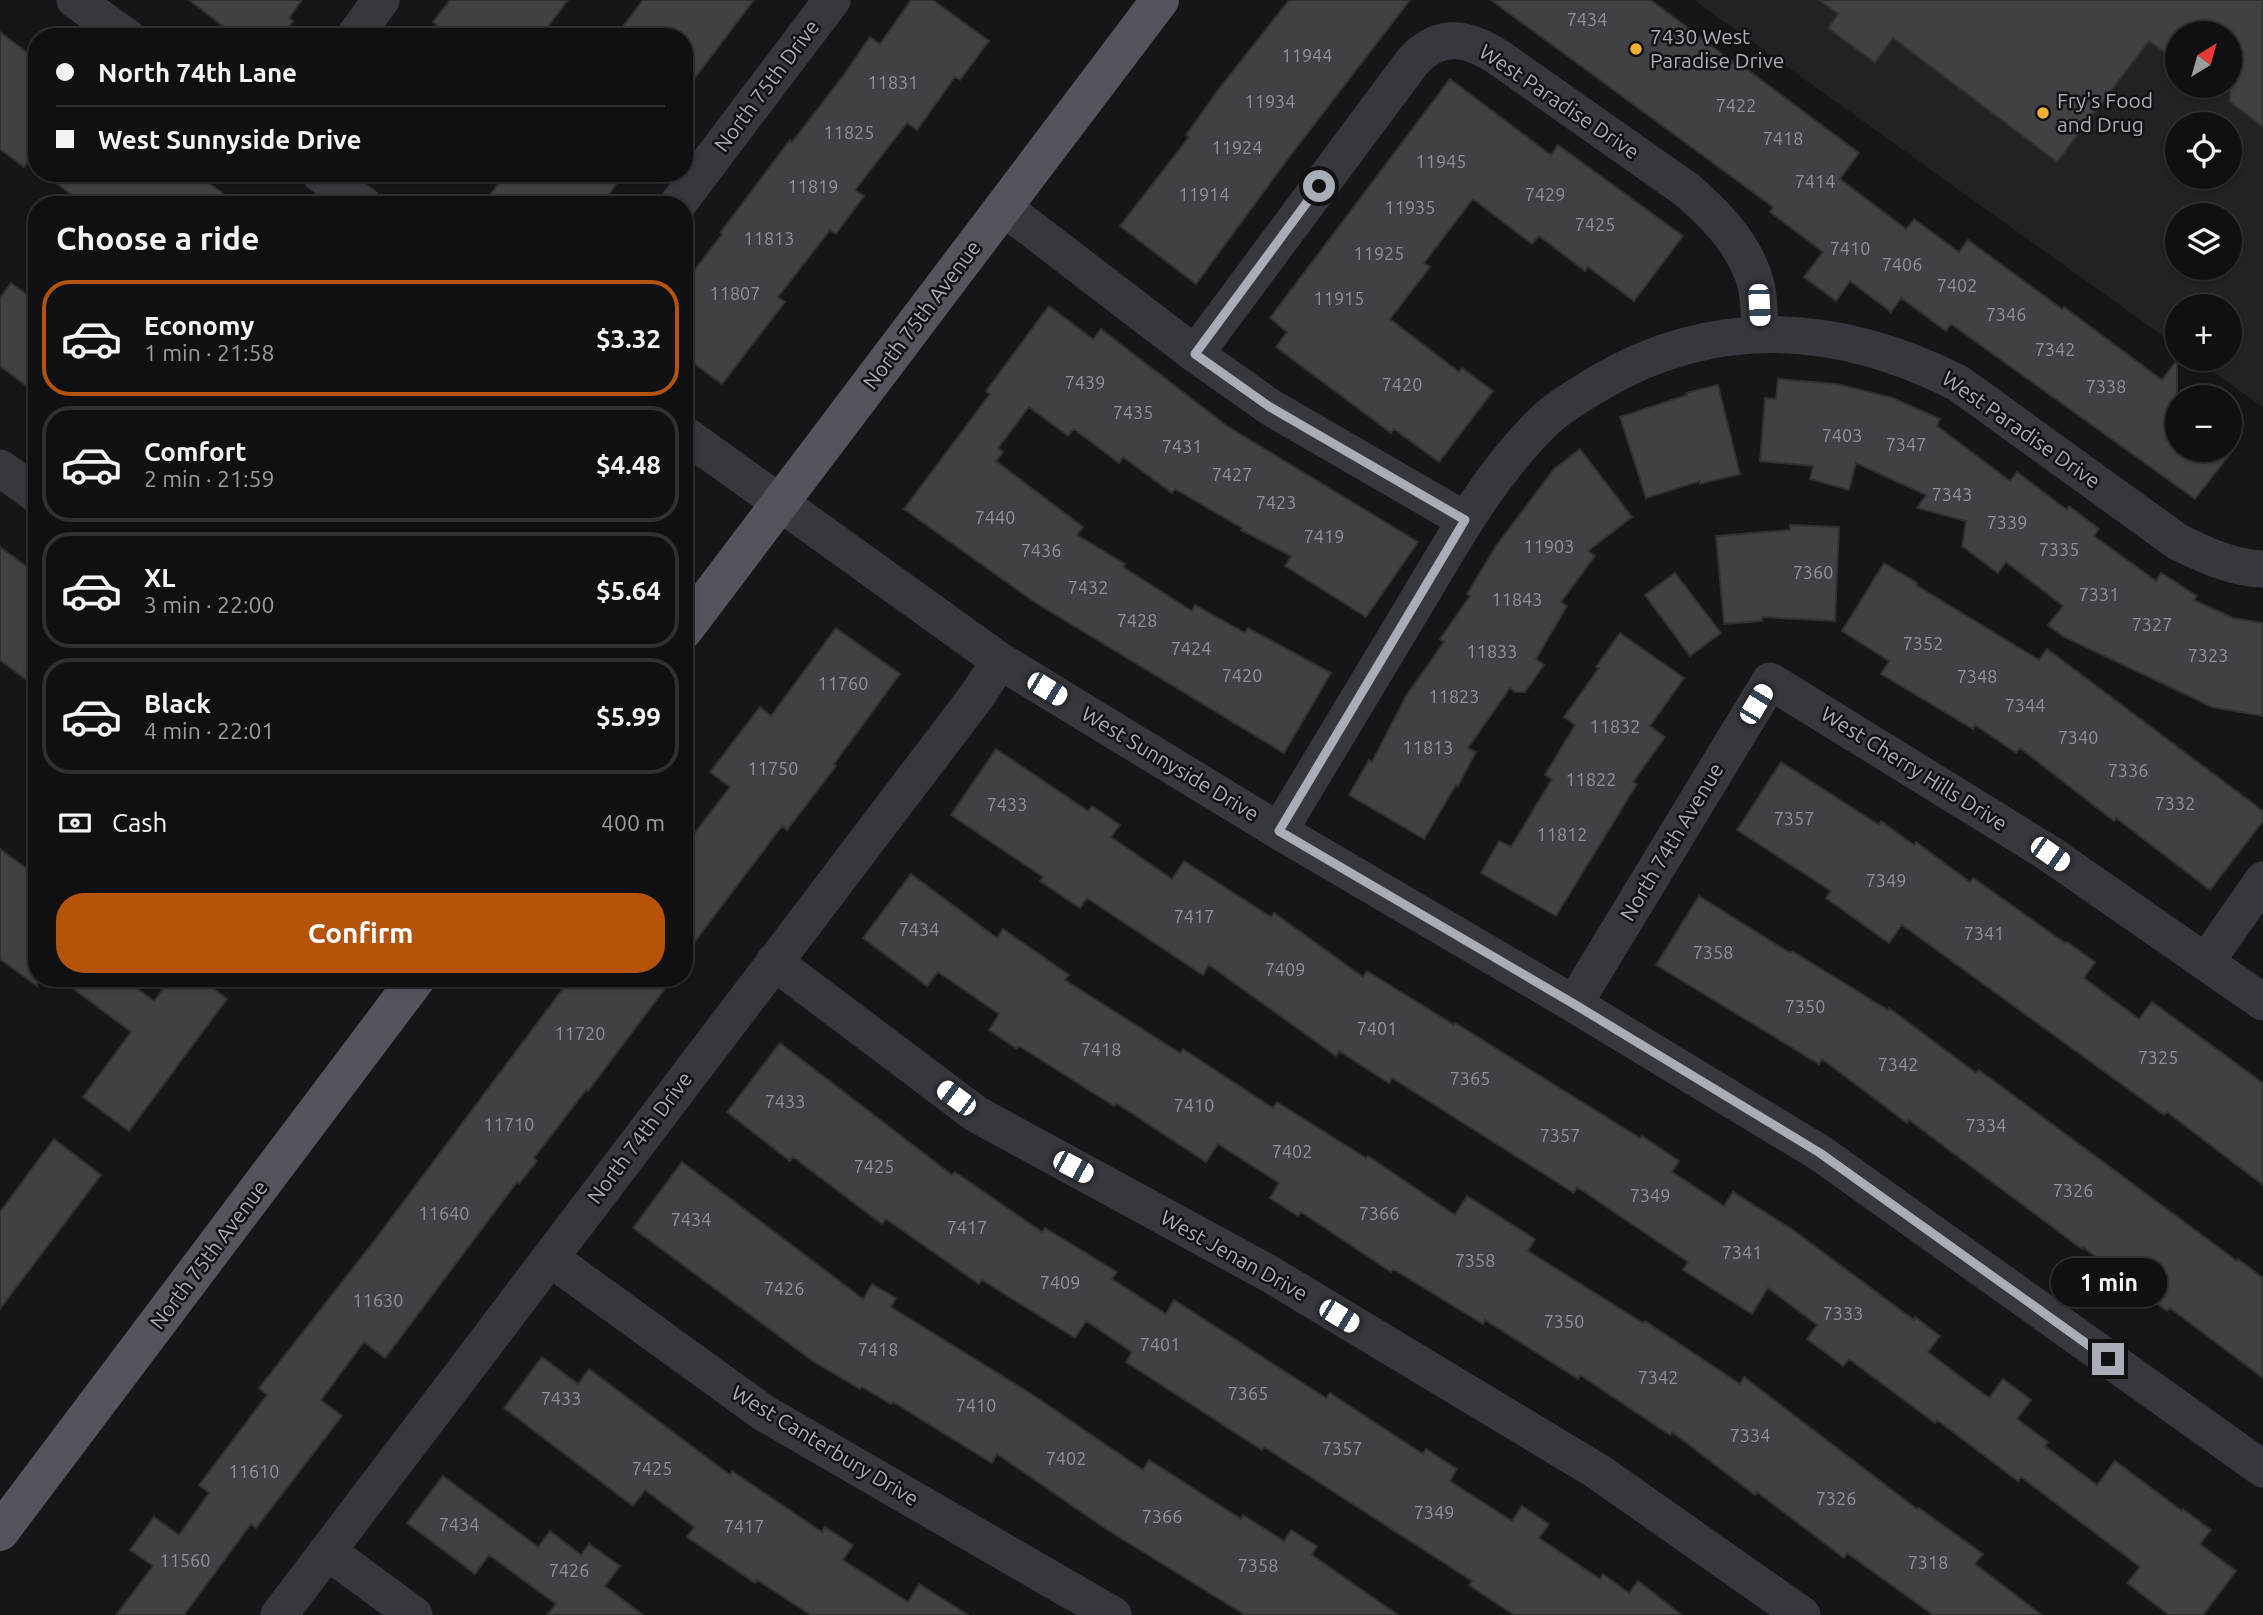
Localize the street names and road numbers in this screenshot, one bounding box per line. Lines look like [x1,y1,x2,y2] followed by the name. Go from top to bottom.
[709,15,824,156] street label: North 75th Drive
[1475,39,1644,163] street label: West Paradise Drive
[858,235,985,393] street label: North 75th Avenue
[1938,366,2105,493] street label: West Paradise Drive
[1078,701,1263,826] street label: West Sunnyside Drive
[1817,701,2012,835] street label: West Cherry Hills Drive
[1615,758,1728,925] street label: North 74th Avenue
[582,1067,697,1208] street label: North 74th Drive
[145,1175,272,1333] street label: North 75th Avenue
[1157,1205,1312,1305] street label: West Jenan Drive
[728,1380,923,1510] street label: West Canterbury Drive

